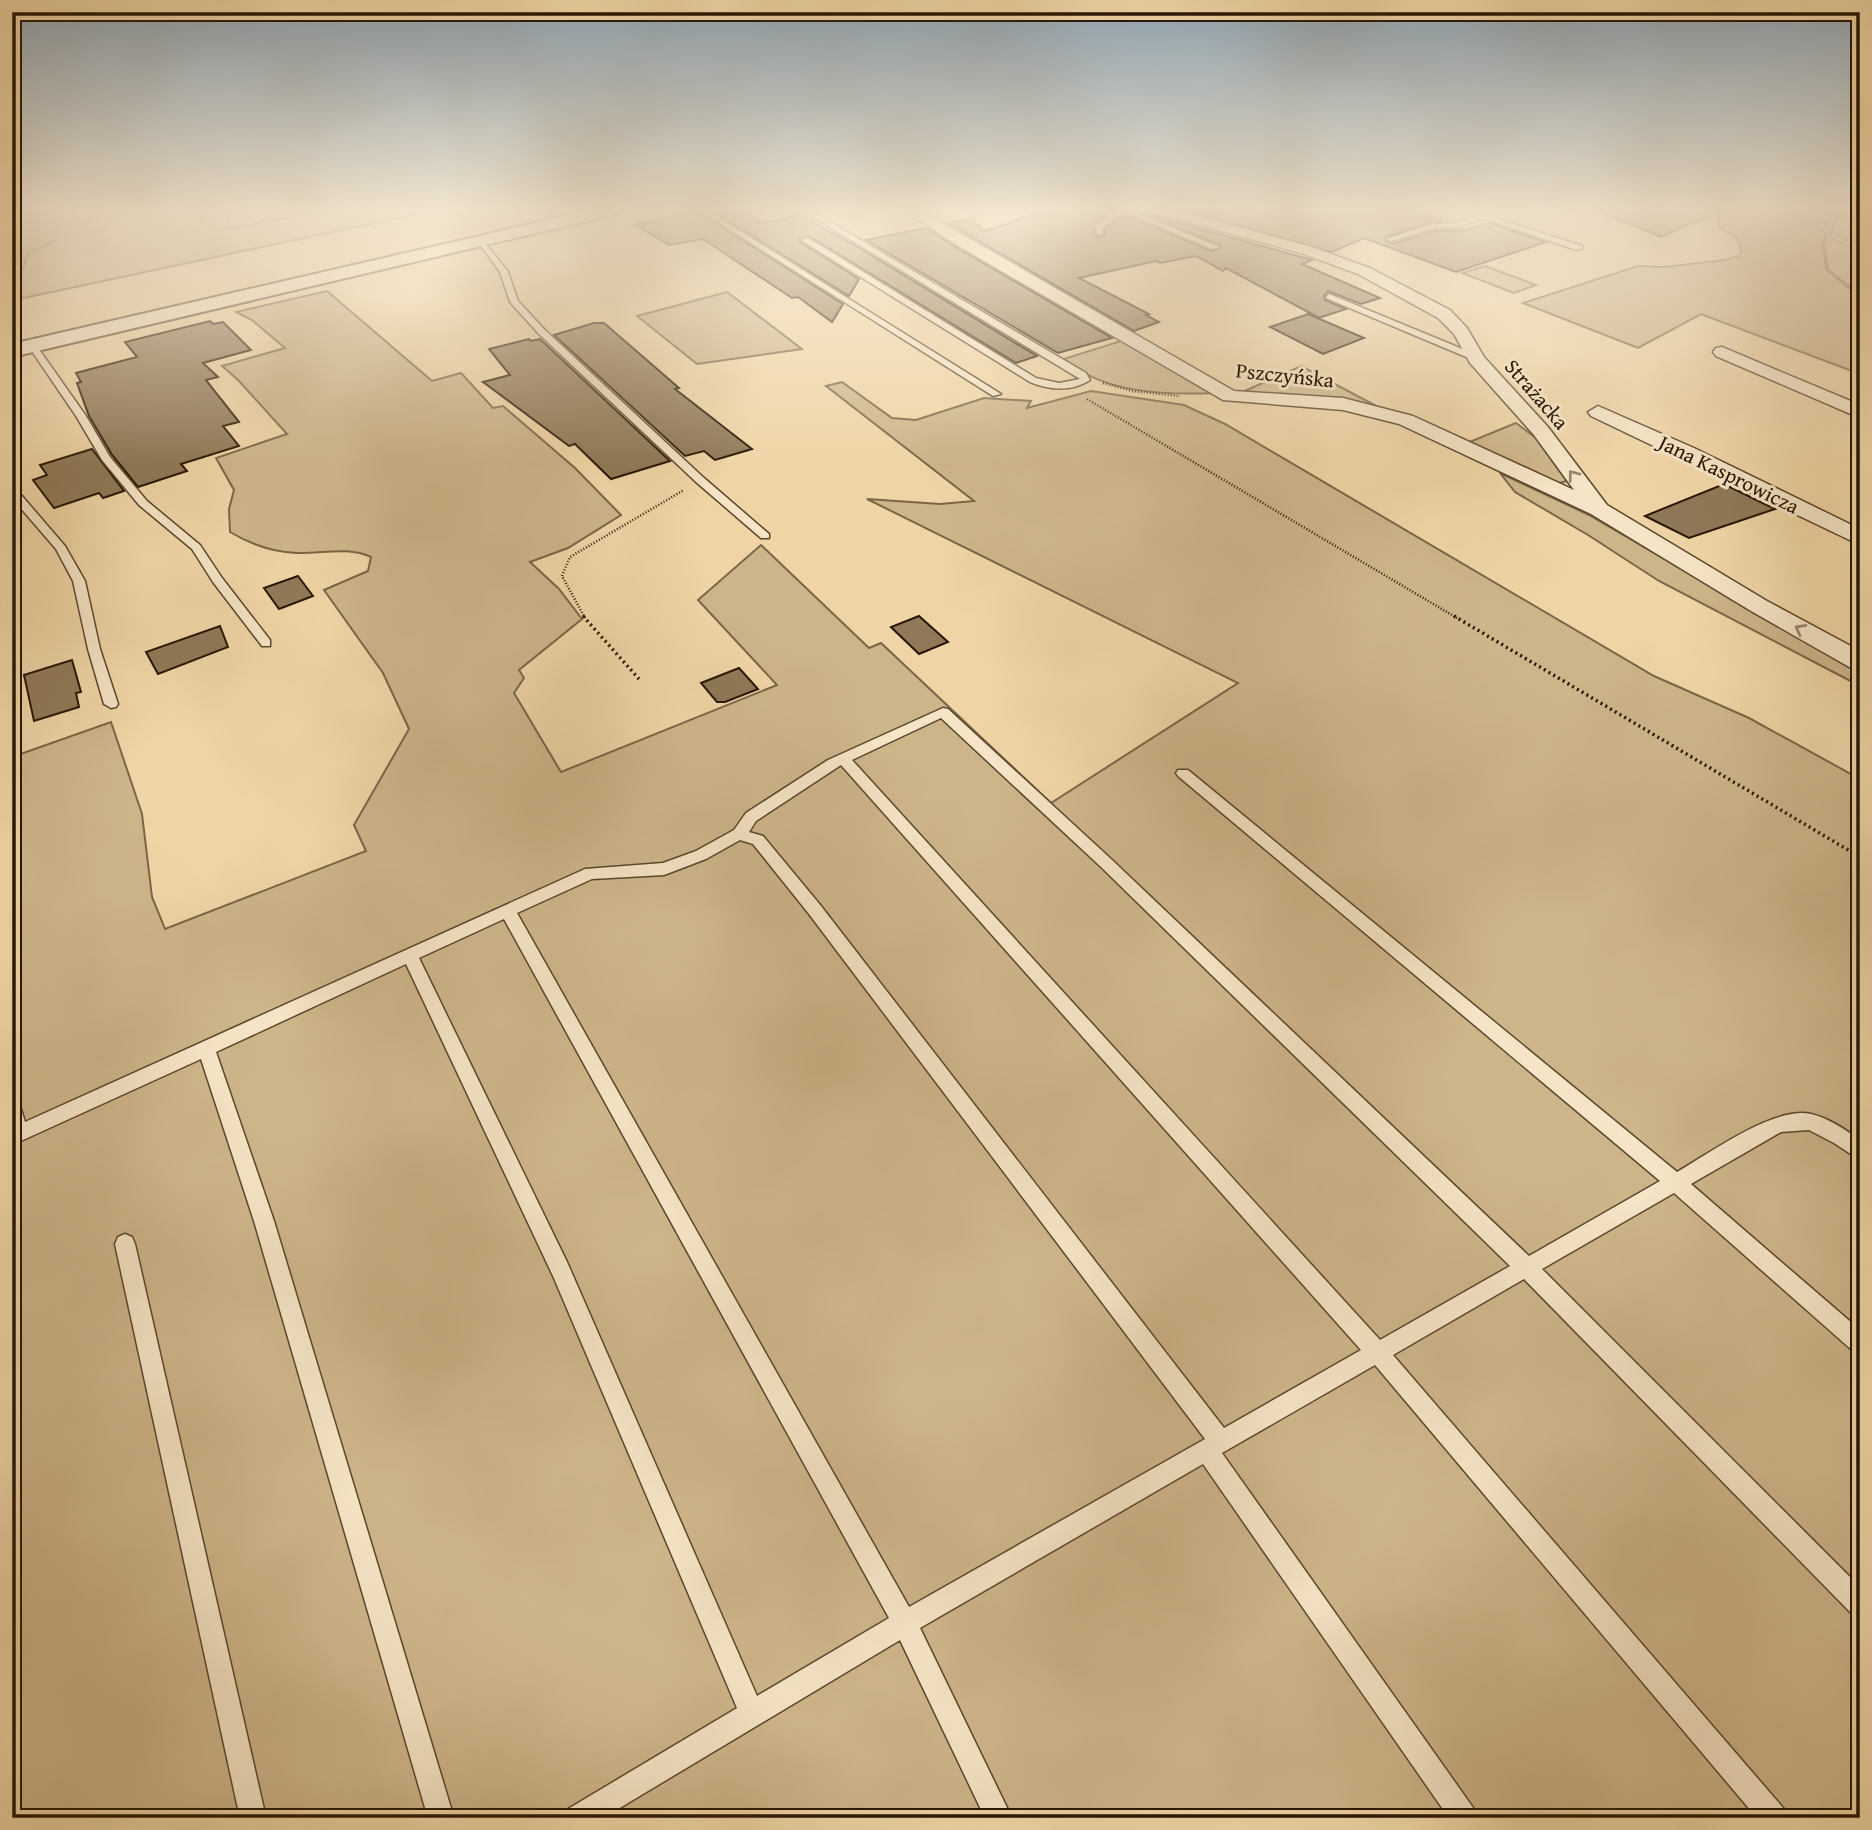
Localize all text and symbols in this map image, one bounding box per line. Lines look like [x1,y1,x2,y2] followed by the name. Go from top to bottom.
[1498,352,1577,436] street label: Strażacka
[1234,354,1336,396] street label: Pszczyńska
[1651,425,1805,521] street label: Jana Kasprowicza
[1569,471,1582,483] one-way arrow
[1795,624,1807,637] one-way arrow

